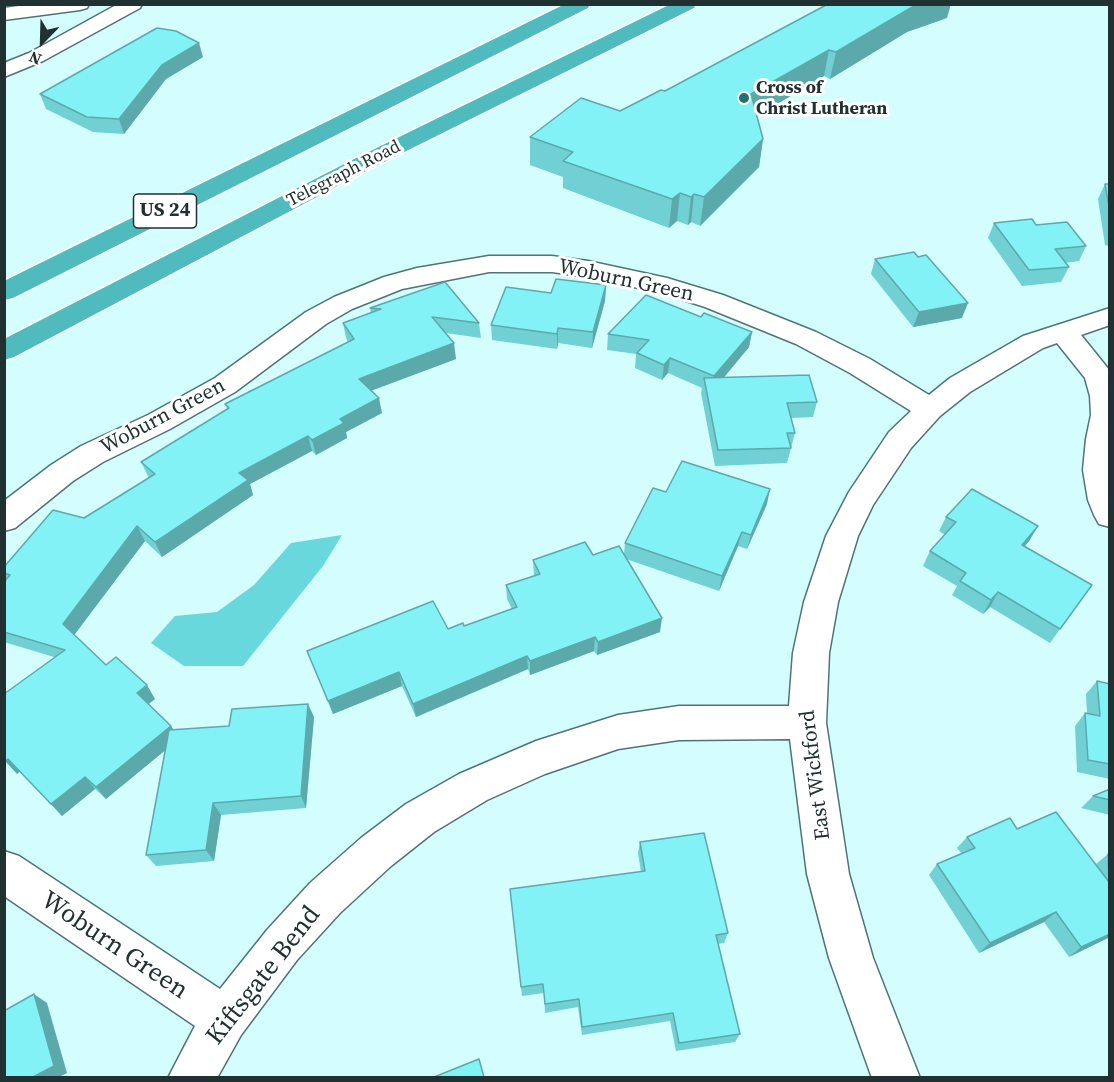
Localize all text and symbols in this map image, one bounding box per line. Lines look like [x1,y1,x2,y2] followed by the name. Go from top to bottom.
[12,12,72,72] north arrow
[25,46,45,71] text: N
[756,77,887,119] place label: Cross of Christ Lutheran
[737,91,751,105] marker: Cross of Christ Lutheran
[283,136,405,212] street label: Telegraph Road
[134,194,196,228] road number: US 24
[556,254,696,308] street label: Woburn Green
[96,374,230,460] street label: Woburn Green
[796,708,836,842] street label: East Wickford
[35,885,193,1007] street label: Woburn Green
[200,901,328,1051] street label: Kiftsgate Bend

